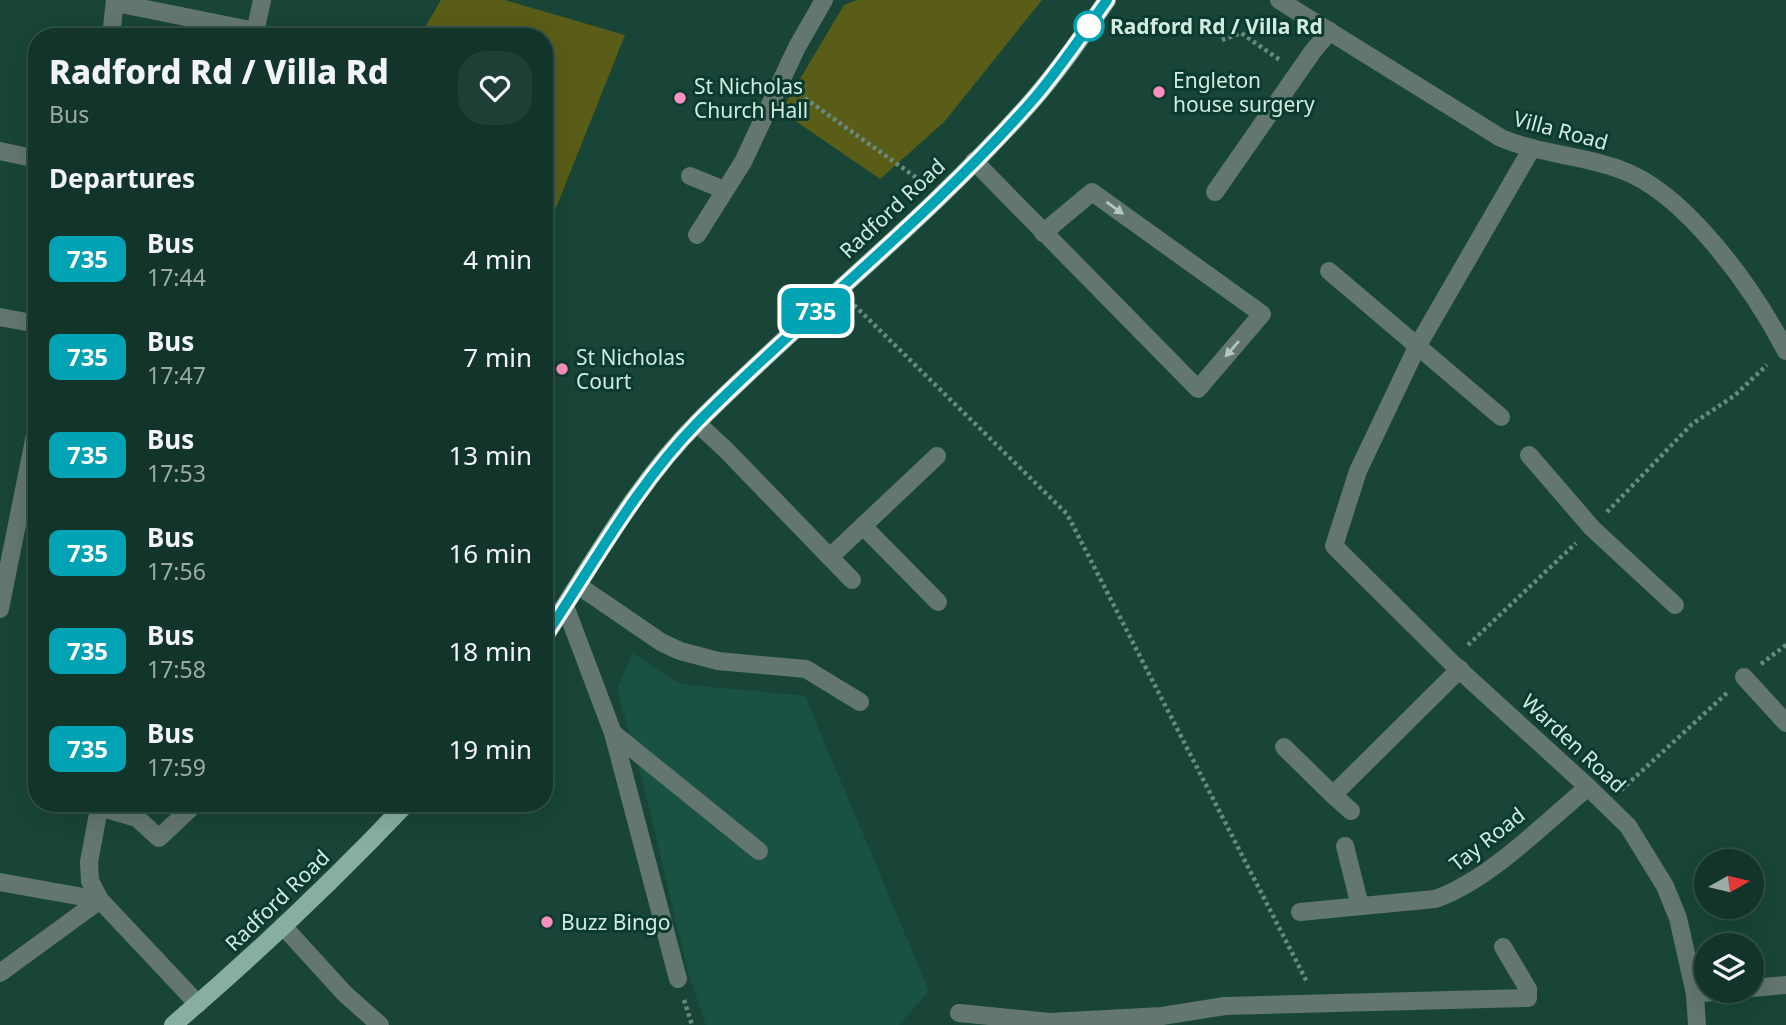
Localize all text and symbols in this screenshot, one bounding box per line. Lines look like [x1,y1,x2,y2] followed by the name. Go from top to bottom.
[1074,11,1104,41] marker: Radford Rd / Villa Rd
[1110,12,1323,40] place label: Radford Rd / Villa Rd
[49,49,389,94] text: Radford Rd / Villa Rd
[458,51,532,125] button: heart
[1173,66,1315,118] place label: Engleton house surgery
[694,72,808,124] place label: St Nicholas Church Hall
[1151,84,1167,100] marker: Engleton house surgery
[672,90,688,106] marker: St Nicholas Church Hall
[49,98,89,130] text: Bus
[1511,104,1611,156] street label: Villa Road
[833,152,951,264] street label: Radford Road
[49,160,195,196] text: Departures
[1106,201,1124,215] one-way arrow
[147,225,194,261] text: Bus
[463,241,532,277] text: 4 min
[67,242,108,275] text: 735
[147,261,206,293] text: 17:44
[776,288,856,334] line badge: 735
[795,294,837,327] text: 735
[147,323,194,359] text: Bus
[463,339,532,375] text: 7 min
[67,340,108,373] text: 735
[1225,341,1240,358] one-way arrow
[576,343,685,395] place label: St Nicholas Court
[147,359,206,391] text: 17:47
[554,361,570,377] marker: St Nicholas Court
[147,421,194,457] text: Bus
[448,437,532,473] text: 13 min
[67,438,108,471] text: 735
[147,457,206,489] text: 17:53
[147,519,194,555] text: Bus
[448,535,532,571] text: 16 min
[67,536,108,569] text: 735
[147,555,206,587] text: 17:56
[147,617,194,653] text: Bus
[448,633,532,669] text: 18 min
[67,634,108,667] text: 735
[147,653,206,685] text: 17:58
[1516,687,1632,799] street label: Warden Road
[147,715,194,751] text: Bus
[448,731,532,767] text: 19 min
[67,732,108,765] text: 735
[147,751,206,783] text: 17:59
[1444,801,1530,877] street label: Tay Road
[219,843,335,957] street label: Radford Road
[1694,849,1764,919] north arrow
[1694,849,1764,1003] map controls
[561,908,671,936] place label: Buzz Bingo
[539,914,555,930] marker: Buzz Bingo
[1694,933,1764,1003] button: layers

